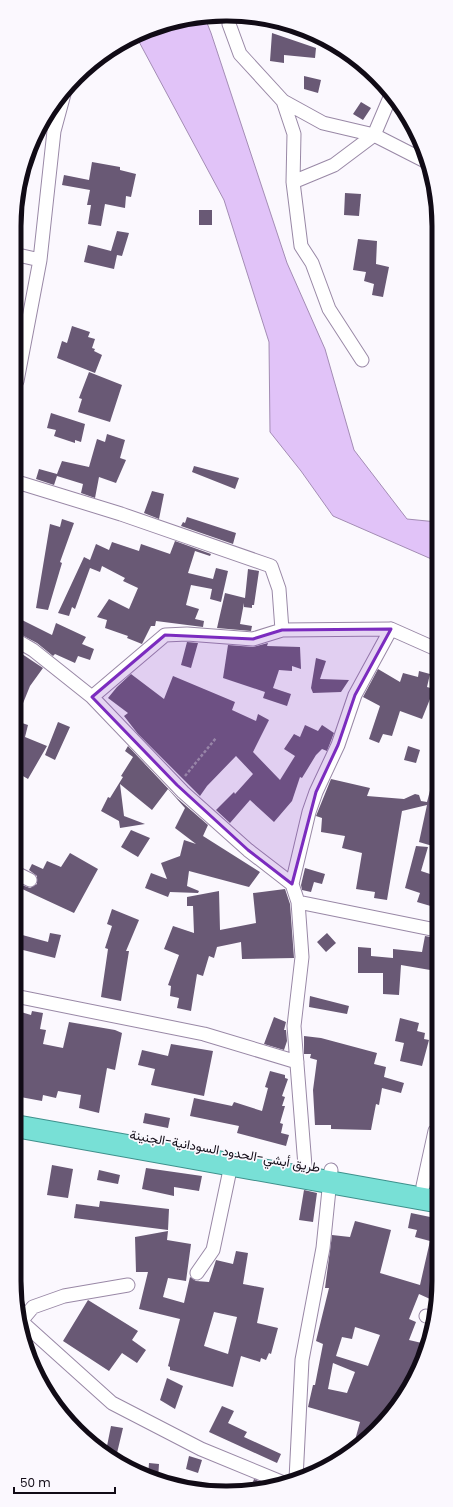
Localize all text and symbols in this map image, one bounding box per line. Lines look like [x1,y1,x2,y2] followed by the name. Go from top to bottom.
[128,1125,322,1178] street label: طريق أبشي-الحدود السودانية-الجنينة
[14,1469,115,1495] scale bar
[20,1474,51,1491] text: 50 m

